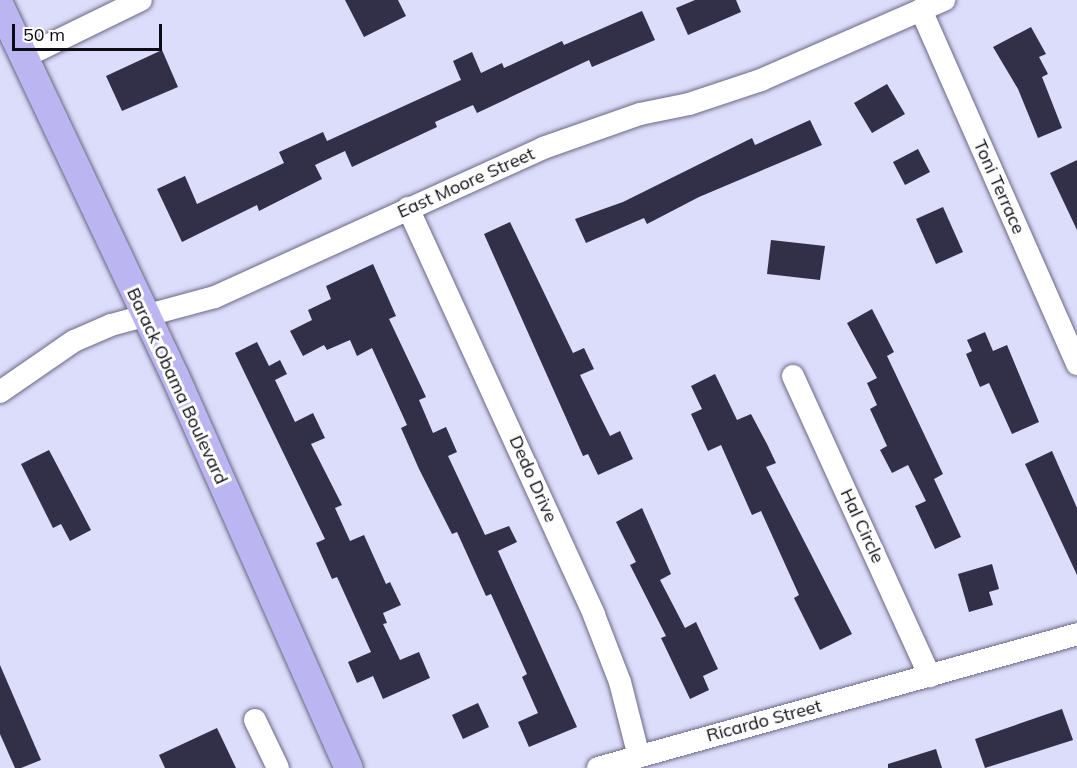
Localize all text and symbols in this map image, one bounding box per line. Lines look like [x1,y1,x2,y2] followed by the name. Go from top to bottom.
[15,12,165,50] scale bar
[23,23,65,46] text: 50 m
[969,137,1029,237] street label: Toni Terrace
[394,143,538,223] street label: East Moore Street
[122,284,232,488] street label: Barack Obama Boulevard
[504,432,562,526] street label: Dedo Drive
[835,485,889,567] street label: Hal Circle
[704,695,824,747] street label: Ricardo Street

